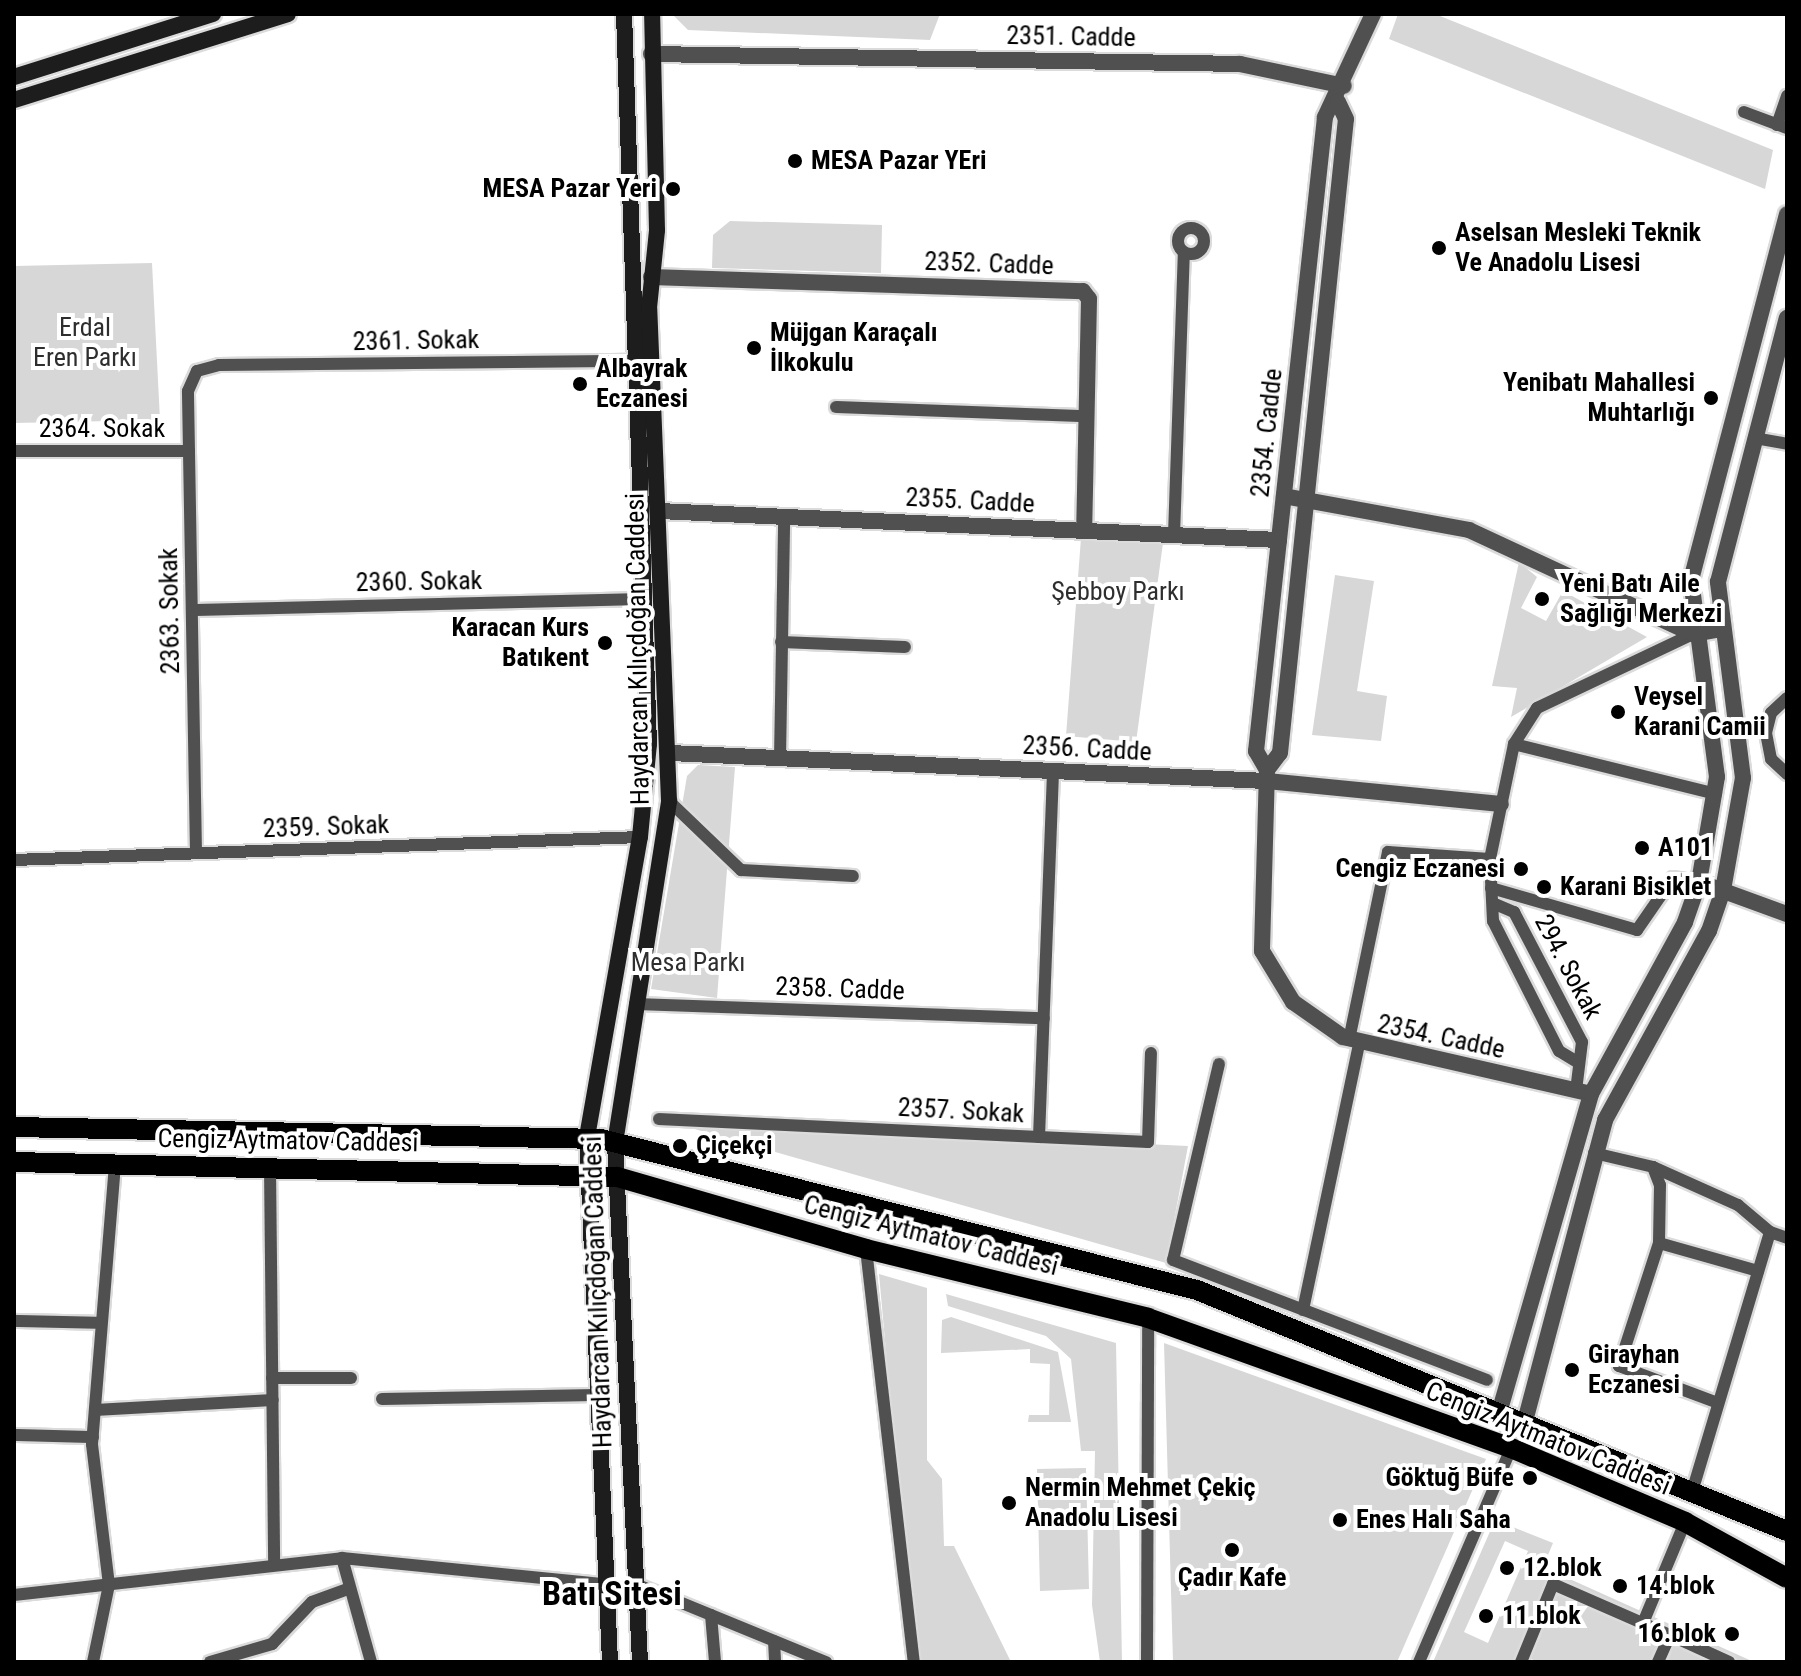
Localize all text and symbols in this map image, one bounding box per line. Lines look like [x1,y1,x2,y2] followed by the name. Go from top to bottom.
[1006,20,1136,54] street label: 2351. Cadde
[811,145,987,177] place label: MESA Pazar YEri
[786,152,804,170] marker: MESA Pazar YEri
[483,173,657,205] place label: MESA Pazar Yeri
[664,180,682,198] marker: MESA Pazar Yeri
[1455,217,1702,278] place label: Aselsan Mesleki Teknik Ve Anadolu Lisesi
[1430,239,1448,257] marker: Aselsan Mesleki Teknik Ve Anadolu Lisesi
[924,246,1054,282] street label: 2352. Cadde
[33,312,137,374] park label: Erdal Eren Parkı
[770,317,938,378] place label: Müjgan Karaçalı İlkokulu
[352,324,480,358] street label: 2361. Sokak
[745,339,763,357] marker: Müjgan Karaçalı İlkokulu
[596,353,688,414] place label: Albayrak Eczanesi
[1245,367,1289,499] street label: 2354. Cadde
[1503,367,1695,428] place label: Yenibatı Mahallesi Muhtarlığı
[571,375,589,393] marker: Albayrak Eczanesi
[1702,389,1720,407] marker: Yenibatı Mahallesi Muhtarlığı
[39,413,165,445] street label: 2364. Sokak
[905,482,1035,520] street label: 2355. Cadde
[620,493,656,805] street label: Haydarcan Kılıçdoğan Caddesi
[153,547,187,675] street label: 2363. Sokak
[355,565,483,599] street label: 2360. Sokak
[1560,568,1722,630] place label: Yeni Batı Aile Sağlığı Merkezi
[1051,576,1185,608] park label: Şebboy Parkı
[1531,588,1553,610] marker: Yeni Batı Aile Sağlığı Merkezi
[452,612,589,674] place label: Karacan Kurs Batıkent
[596,634,614,652] marker: Karacan Kurs Batıkent
[1634,681,1766,742] place label: Veysel Karani Camii
[1609,703,1627,721] marker: Veysel Karani Camii
[1022,730,1152,768] street label: 2356. Cadde
[262,809,390,845] street label: 2359. Sokak
[1658,832,1713,864] place label: A101
[1633,839,1651,857] marker: A101
[1335,853,1505,885] place label: Cengiz Eczanesi
[1512,860,1530,878] marker: Cengiz Eczanesi
[1560,871,1711,903] place label: Karani Bisiklet
[1535,878,1553,896] marker: Karani Bisiklet
[1528,909,1608,1025] street label: 294. Sokak
[631,947,745,979] park label: Mesa Parkı
[775,971,905,1007] street label: 2358. Cadde
[1374,1008,1508,1066] street label: 2354. Cadde
[897,1092,1025,1130] street label: 2357. Sokak
[157,1123,419,1159] street label: Cengiz Aytmatov Caddesi
[696,1130,772,1162] place label: Çiçekçi
[577,1135,619,1449] street label: Haydarcan Kılıçdoğan Caddesi
[671,1137,689,1155] marker: Çiçekçi
[801,1189,1061,1283] street label: Cengiz Aytmatov Caddesi
[1588,1339,1680,1400] place label: Girayhan Eczanesi
[1563,1361,1581,1379] marker: Girayhan Eczanesi
[1421,1376,1675,1502] street label: Cengiz Aytmatov Caddesi
[1386,1462,1514,1494] place label: Göktuğ Büfe
[1521,1469,1539,1487] marker: Göktuğ Büfe
[1025,1472,1255,1534] place label: Nermin Mehmet Çekiç Anadolu Lisesi
[1000,1494,1018,1512] marker: Nermin Mehmet Çekiç Anadolu Lisesi
[1356,1504,1511,1536] place label: Enes Halı Saha
[1331,1511,1349,1529] marker: Enes Halı Saha
[1223,1541,1241,1559] marker: Çadır Kafe
[1523,1552,1602,1584] place label: 12.blok
[1498,1559,1516,1577] marker: 12.blok
[1178,1562,1286,1594] place label: Çadır Kafe
[1636,1570,1715,1602] place label: 14.blok
[542,1574,682,1614] district label: Batı Sitesi
[1611,1577,1629,1595] marker: 14.blok
[1502,1600,1581,1632] place label: 11.blok
[1477,1607,1495,1625] marker: 11.blok
[1637,1618,1716,1650] place label: 16.blok
[1723,1625,1741,1643] marker: 16.blok

